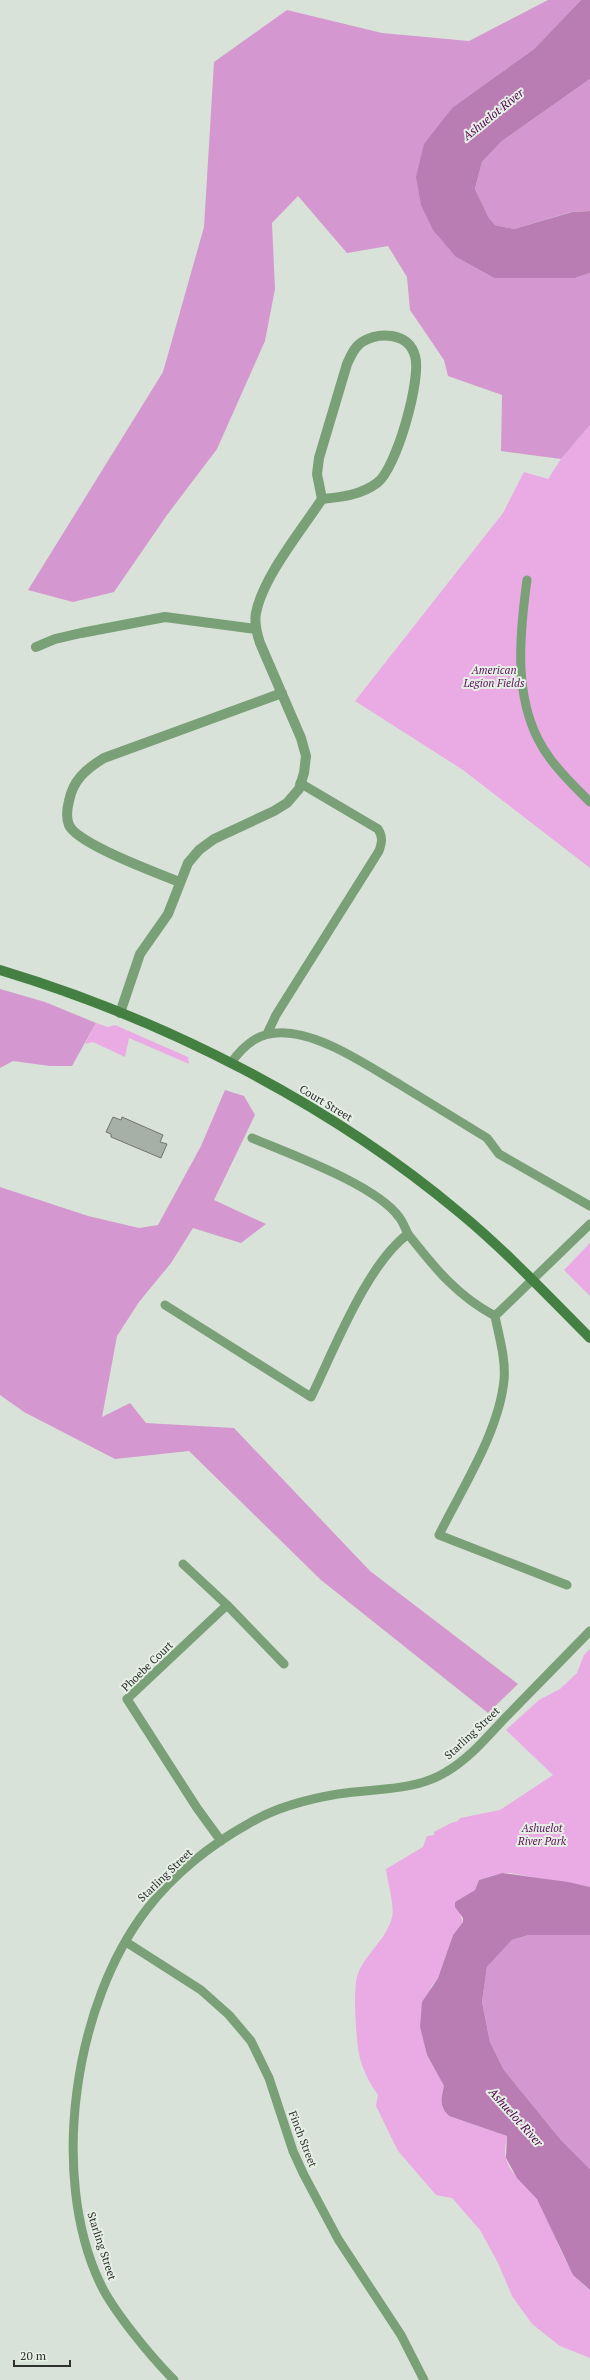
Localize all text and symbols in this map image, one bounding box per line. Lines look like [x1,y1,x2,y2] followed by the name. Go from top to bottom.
[459,84,528,144] water label: Ashuelot River
[462,663,525,690] park label: American Legion Fields
[297,1082,355,1124] street label: Court Street
[118,1638,176,1694] street label: Phoebe Court
[441,1704,503,1762] street label: Starling Street
[517,1821,567,1848] park label: Ashuelot River Park
[135,1845,195,1905] street label: Starling Street
[485,2084,547,2150] water label: Ashuelot River
[286,2109,320,2169] street label: Finch Street
[84,2210,120,2282] street label: Starling Street
[14,2342,70,2368] scale bar
[20,2348,47,2363] text: 20 m

